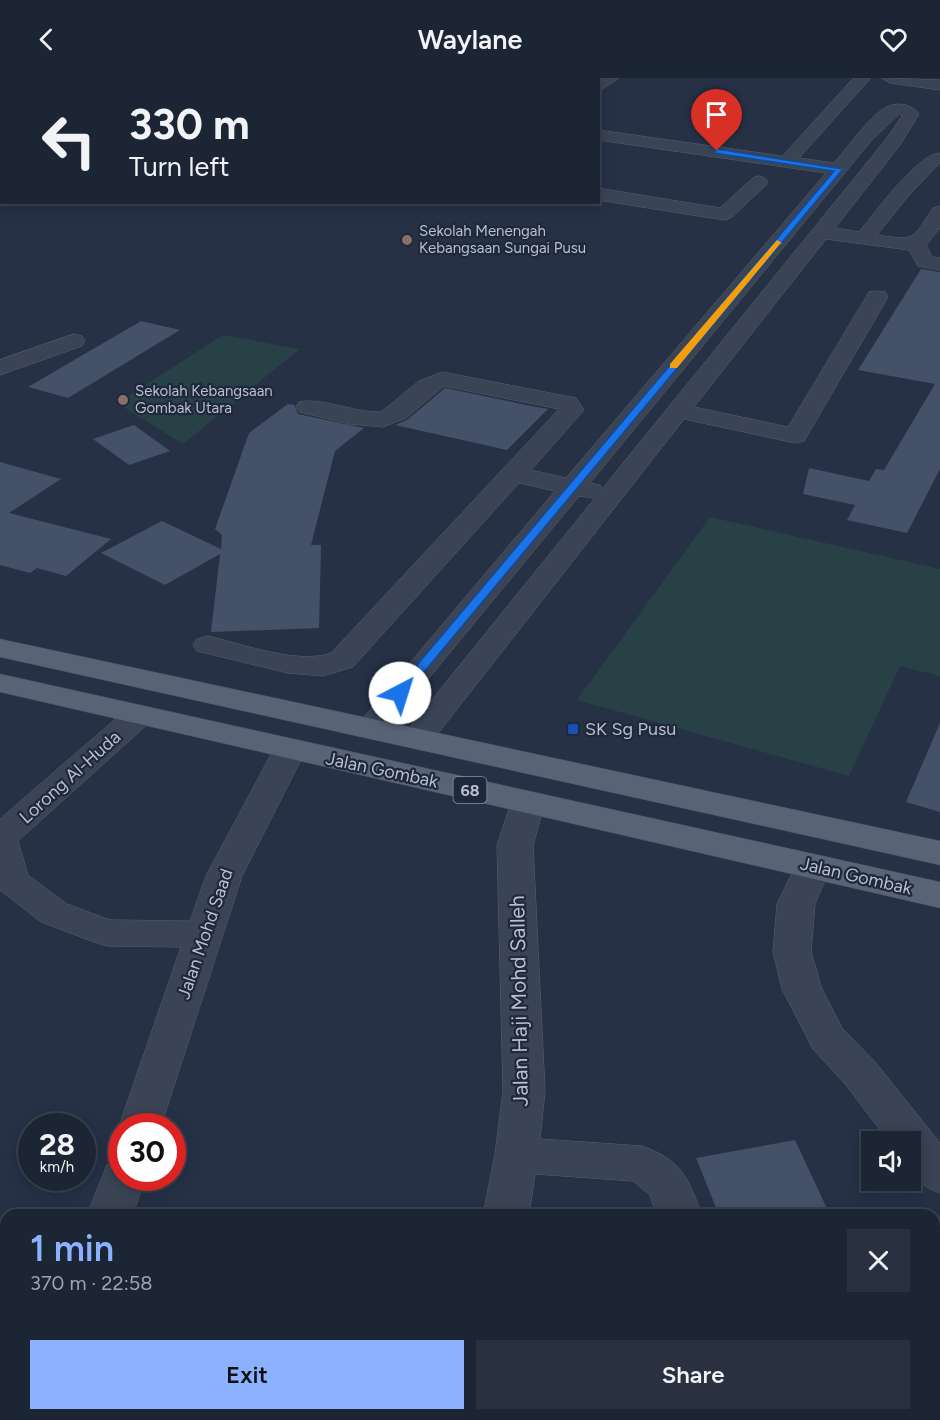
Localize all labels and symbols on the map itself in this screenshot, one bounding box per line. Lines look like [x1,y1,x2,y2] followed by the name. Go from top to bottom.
[691,89,742,151] pin
[419,222,586,257] place label: Sekolah Menengah Kebangsaan Sungai Pusu
[400,233,414,247] marker: Sekolah Menengah Kebangsaan Sungai Pusu
[135,382,273,417] place label: Sekolah Kebangsaan Gombak Utara
[116,393,130,407] marker: Sekolah Kebangsaan Gombak Utara
[368,661,432,725] position arrow
[585,718,676,740] place label: SK Sg Pusu
[566,722,580,736] marker: SK Sg Pusu
[15,726,125,828] street label: Lorong Al-Huda
[324,747,440,793] street label: Jalan Gombak
[454,777,486,803] road number: 68
[798,852,914,900] street label: Jalan Gombak
[172,866,238,1002] street label: Jalan Mohd Saad
[504,895,533,1107] street label: Jalan Haji Mohd Salleh
[108,1113,186,1191] speed limit sign: 30

